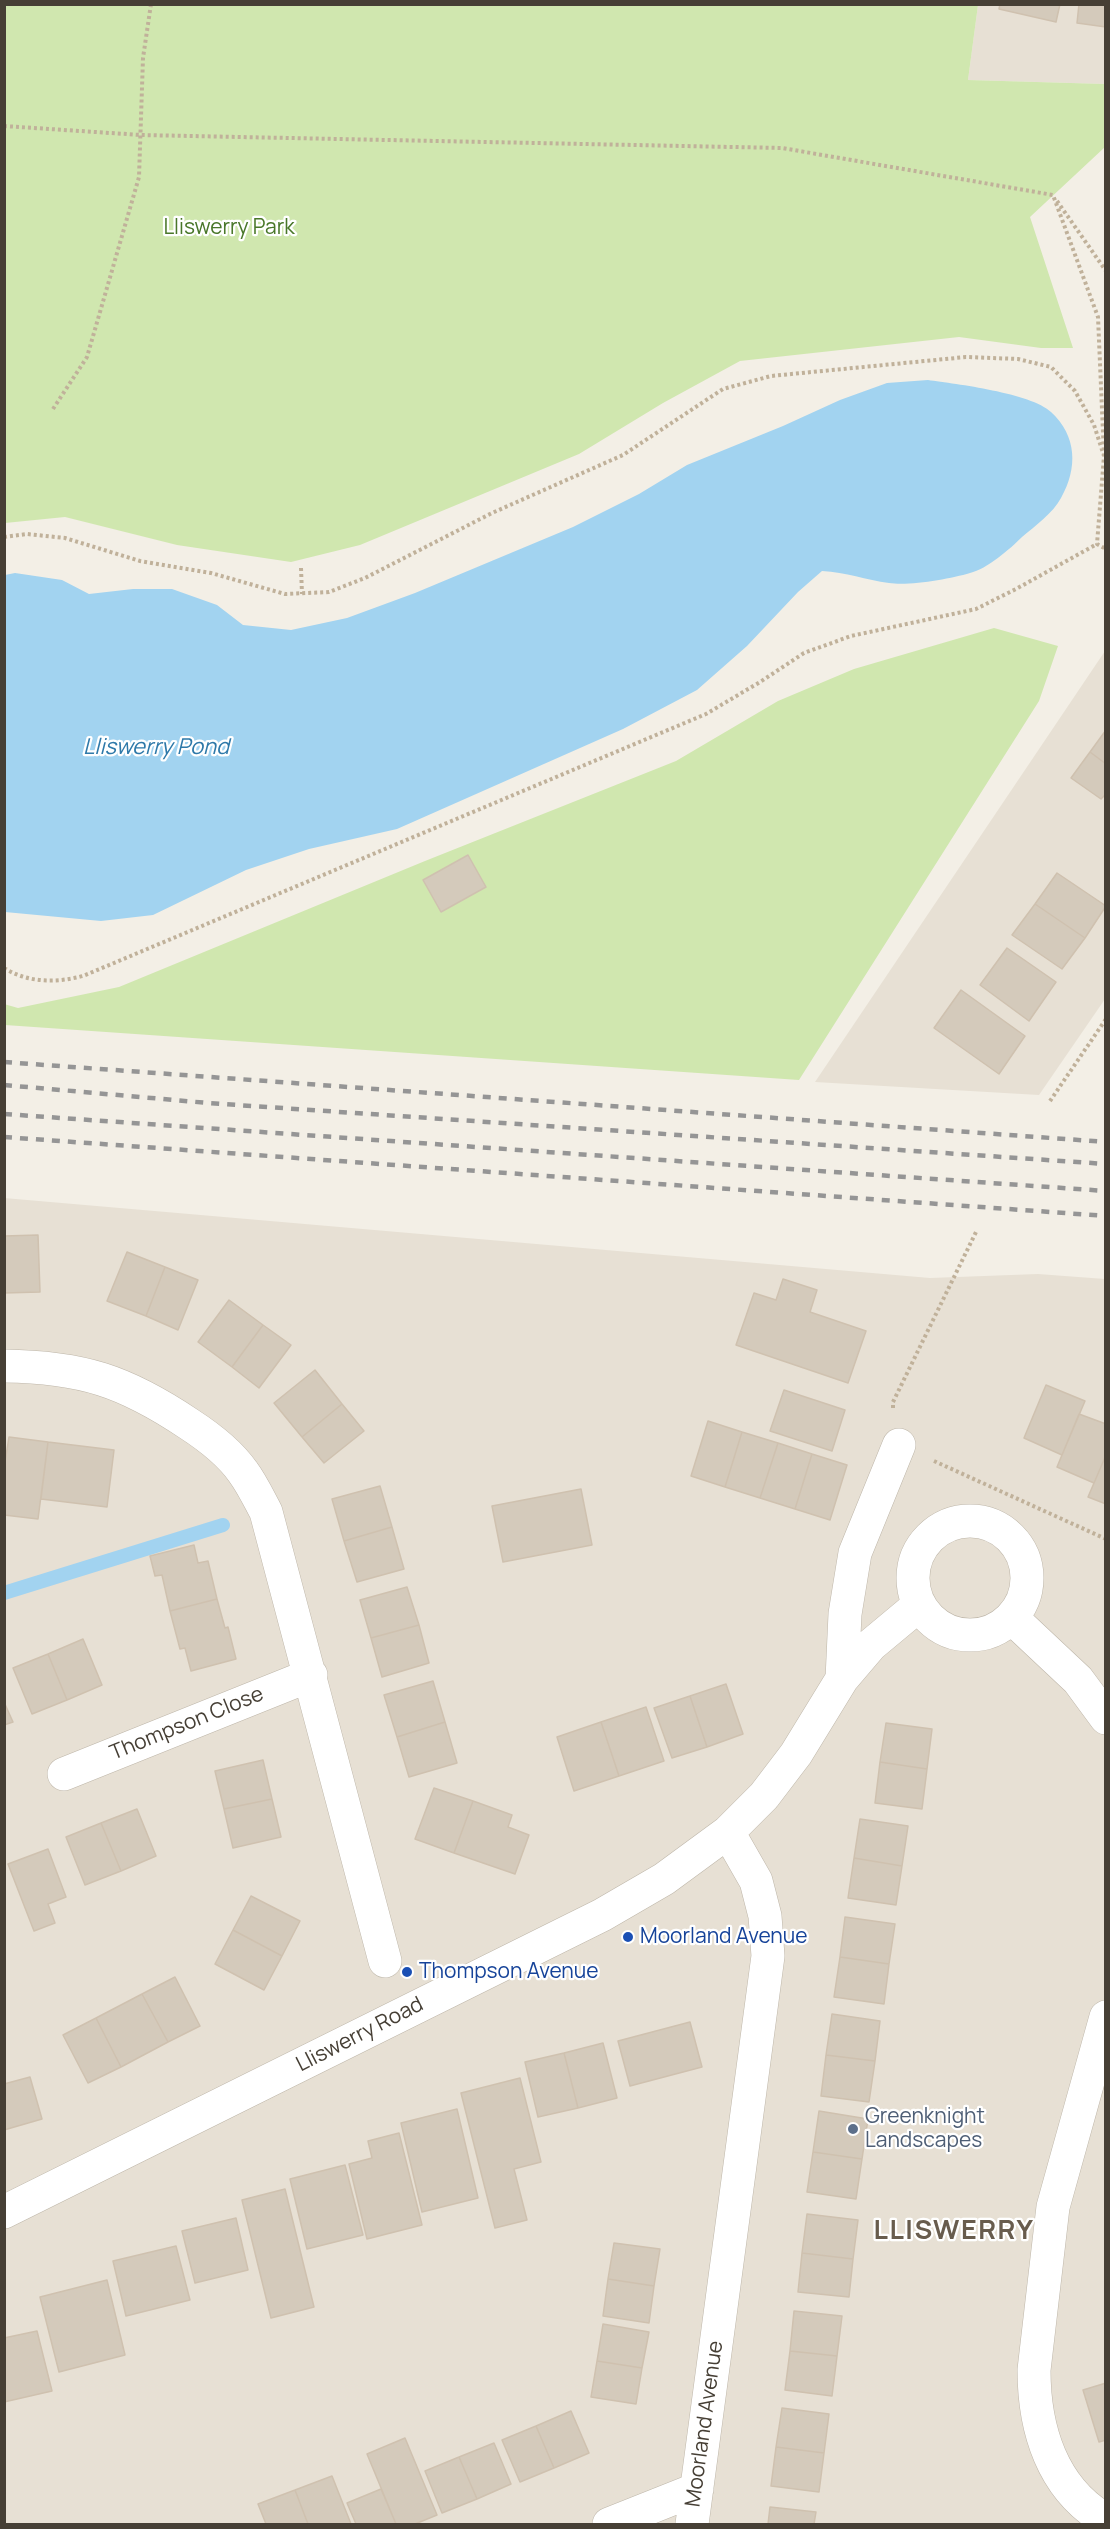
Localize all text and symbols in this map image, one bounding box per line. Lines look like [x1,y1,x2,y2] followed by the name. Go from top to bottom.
[163,215,295,241] park label: Lliswerry Park
[83,735,229,761] water label: Lliswerry Pond
[107,1682,267,1766] street label: Thompson Close
[640,1924,808,1950] place label: Moorland Avenue
[621,1930,635,1944] marker: Moorland Avenue
[419,1959,599,1985] place label: Thompson Avenue
[400,1965,414,1979] marker: Thompson Avenue
[292,1992,428,2078] street label: Lliswerry Road
[865,2104,985,2154] place label: Greenknight Landscapes
[846,2122,860,2136] marker: Greenknight Landscapes
[874,2215,1034,2247] district label: LLISWERRY
[681,2339,729,2509] street label: Moorland Avenue

